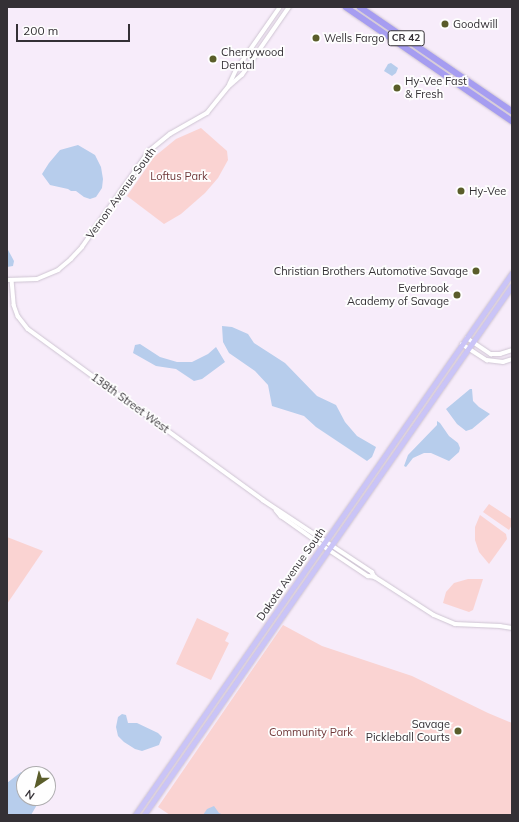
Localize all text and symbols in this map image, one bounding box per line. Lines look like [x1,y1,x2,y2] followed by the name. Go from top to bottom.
[18,16,132,42] scale bar
[453,17,498,31] place label: Goodwill
[440,19,450,29] marker: Goodwill
[23,23,58,38] text: 200 m
[387,30,425,46] road number: CR 42
[324,31,385,45] place label: Wells Fargo
[311,33,321,43] marker: Wells Fargo
[221,46,284,72] place label: Cherrywood Dental
[208,54,218,64] marker: Cherrywood Dental
[405,75,467,101] place label: Hy-Vee Fast & Fresh
[392,83,402,93] marker: Hy-Vee Fast & Fresh
[83,145,159,241] street label: Vernon Avenue South
[150,169,208,183] park label: Loftus Park
[469,184,506,198] place label: Hy-Vee
[456,186,466,196] marker: Hy-Vee
[274,264,468,278] place label: Christian Brothers Automotive Savage
[471,266,481,276] marker: Christian Brothers Automotive Savage
[347,282,449,308] place label: Everbrook Academy of Savage
[452,290,462,300] marker: Everbrook Academy of Savage
[88,370,172,436] street label: 138th Street West
[254,525,328,623] street label: Dakota Avenue South
[366,718,450,744] place label: Savage Pickleball Courts
[269,725,353,739] park label: Community Park
[453,726,463,736] marker: Savage Pickleball Courts
[16,766,56,806] north arrow
[22,787,37,803] text: N

